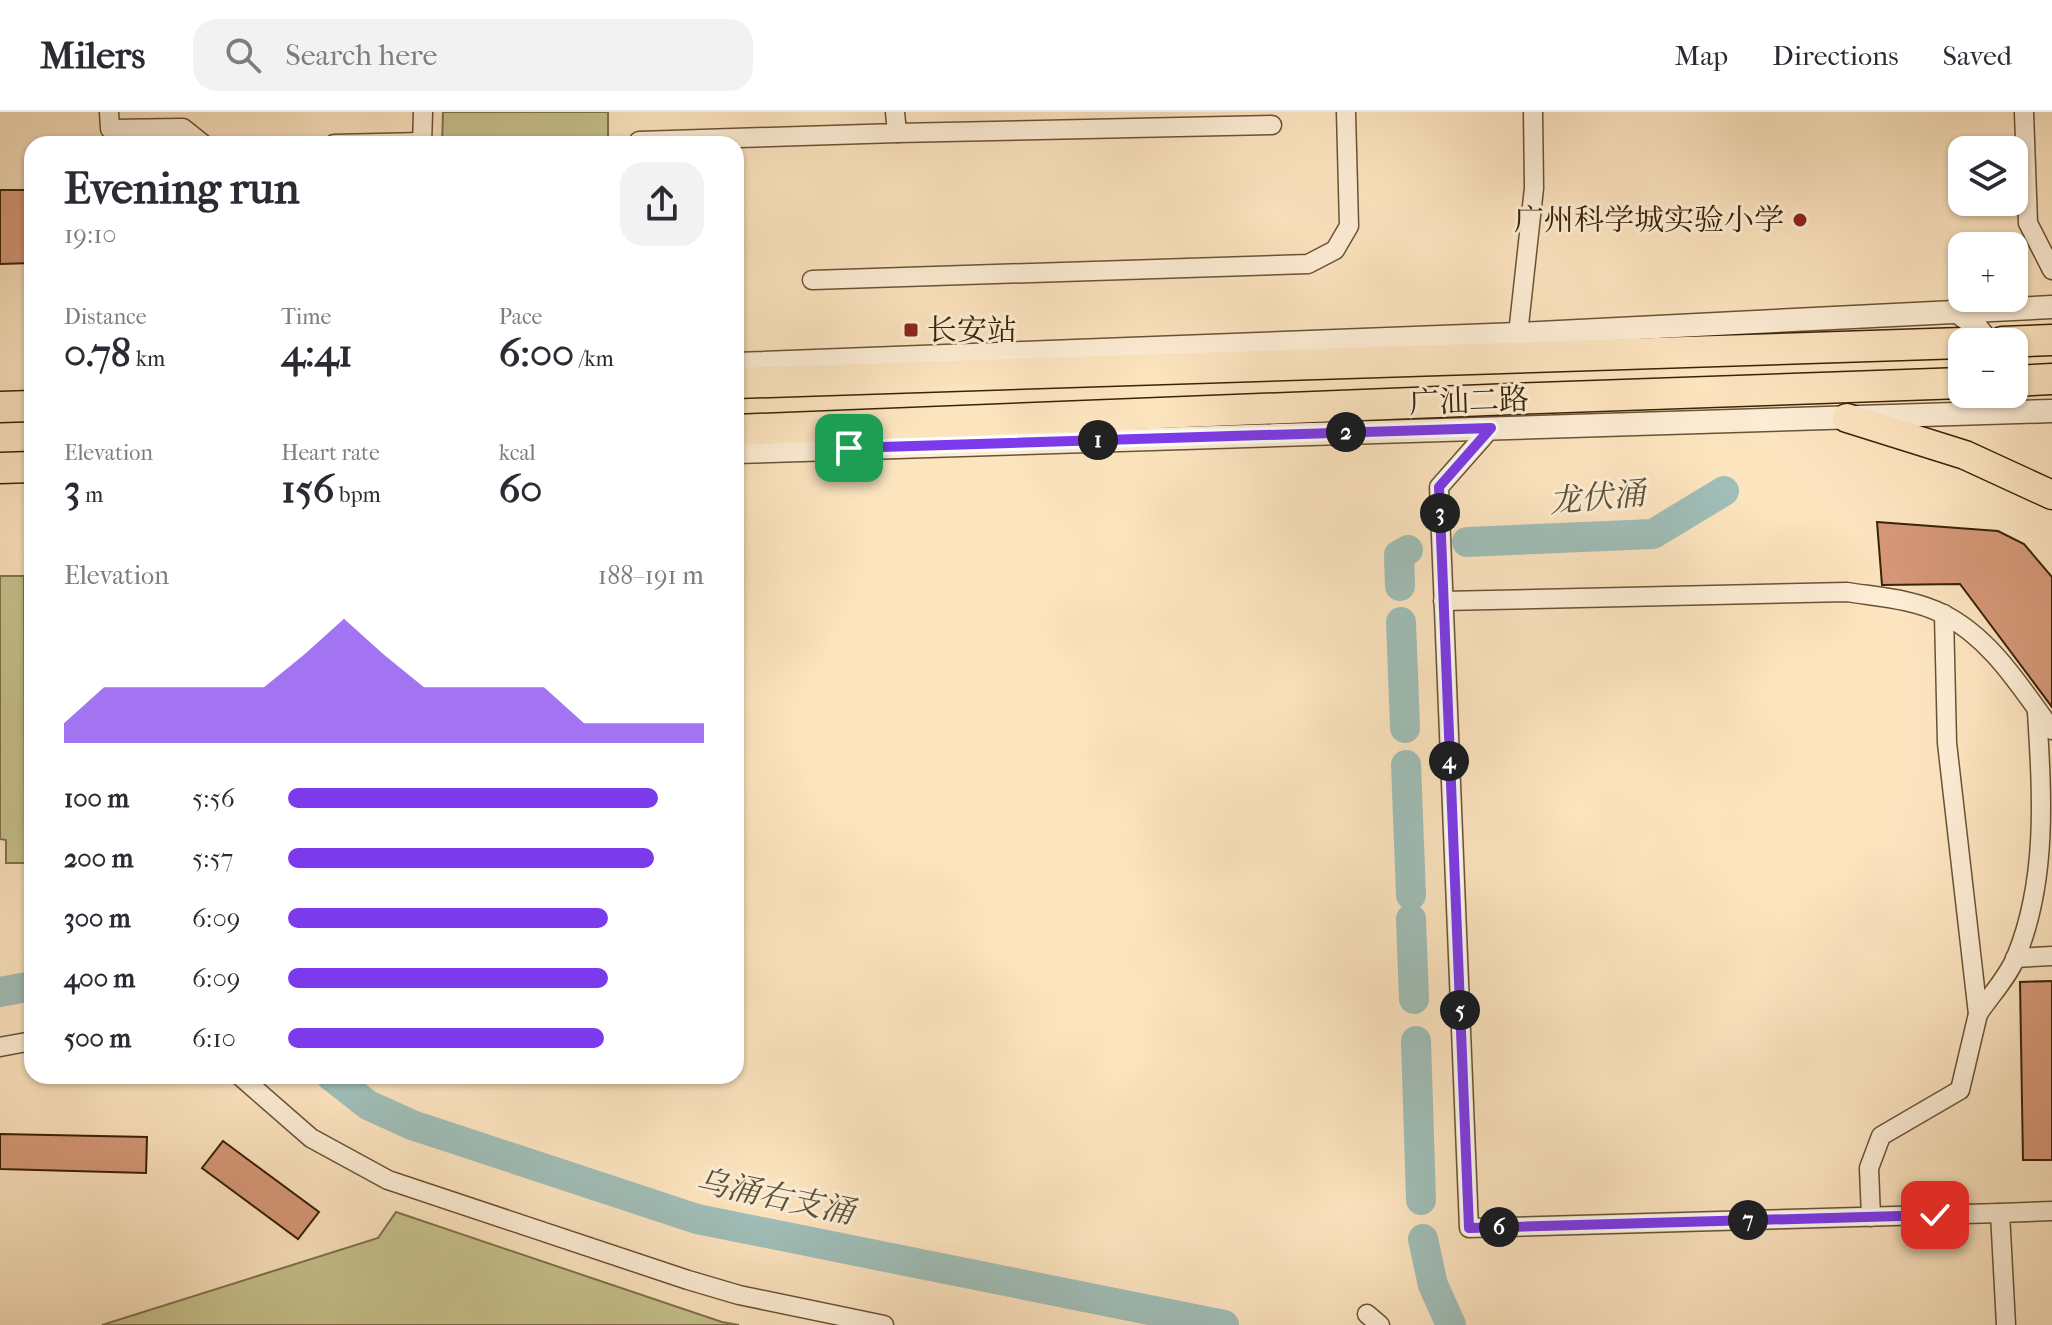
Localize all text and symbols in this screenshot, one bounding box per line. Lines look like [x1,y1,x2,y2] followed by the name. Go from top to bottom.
[193,19,753,91] search box
[40,33,145,78] text: Milers
[221,33,265,77] icon: search
[285,38,437,73] text: Search here
[1675,39,1728,72] text: Map
[1772,39,1899,72] text: Directions
[1943,39,2012,72] text: Saved
[1948,136,2028,408] map controls
[1948,136,2028,216] button: layers
[620,162,704,246] button: share
[64,163,299,214] text: Evening run
[1514,203,1784,238] place label: 广州科学城实验小学
[1791,211,1809,229] marker: 广州科学城实验小学
[64,219,117,250] text: 19:10
[1948,232,2028,312] button: +
[64,304,147,330] text: Distance
[281,304,331,330] text: Time
[499,304,542,330] text: Pace
[927,313,1017,348] place label: 长安站
[902,321,920,339] marker: 长安站
[1948,328,2028,408] button: −
[64,330,131,376] text: 0.78
[281,330,353,376] text: 4:41
[499,330,574,376] text: 6:00
[131,346,165,372] text: km
[574,346,614,372] text: /km
[1408,382,1530,421] street label: 广汕二路
[1326,412,1366,452] pin: 2
[815,414,883,482] pin
[1340,419,1352,445] text: 2
[1078,420,1118,460] pin: 1
[827,426,871,470] icon: arrive
[1094,427,1102,453] text: 1
[64,440,153,466] text: Elevation
[281,440,380,466] text: Heart rate
[499,440,536,466] text: kcal
[64,466,80,512] text: 3
[281,466,334,512] text: 156
[499,466,542,512] text: 60
[1548,475,1650,520] water label: 龙伏涌
[80,482,103,508] text: m
[334,482,381,508] text: bpm
[1420,493,1460,533] pin: 3
[1435,500,1445,526] text: 3
[64,560,169,591] text: Elevation
[598,560,704,591] text: 188–191 m
[1429,741,1469,781] pin: 4
[1443,748,1456,774] text: 4
[64,783,129,814] text: 100 m
[192,783,235,814] text: 5:56
[64,843,133,874] text: 200 m
[192,843,233,874] text: 5:57
[64,903,131,934] text: 300 m
[192,903,240,934] text: 6:09
[64,963,135,994] text: 400 m
[192,963,240,994] text: 6:09
[1440,990,1480,1030] pin: 5
[1455,997,1465,1023] text: 5
[64,1023,131,1054] text: 500 m
[192,1023,236,1054] text: 6:10
[693,1162,861,1232] water label: 乌涌右支涌
[1901,1181,1969,1249] pin
[1913,1193,1957,1237] icon: check
[1728,1200,1768,1240] pin: 7
[1479,1207,1519,1247] pin: 6
[1743,1207,1753,1233] text: 7
[1493,1214,1505,1240] text: 6

